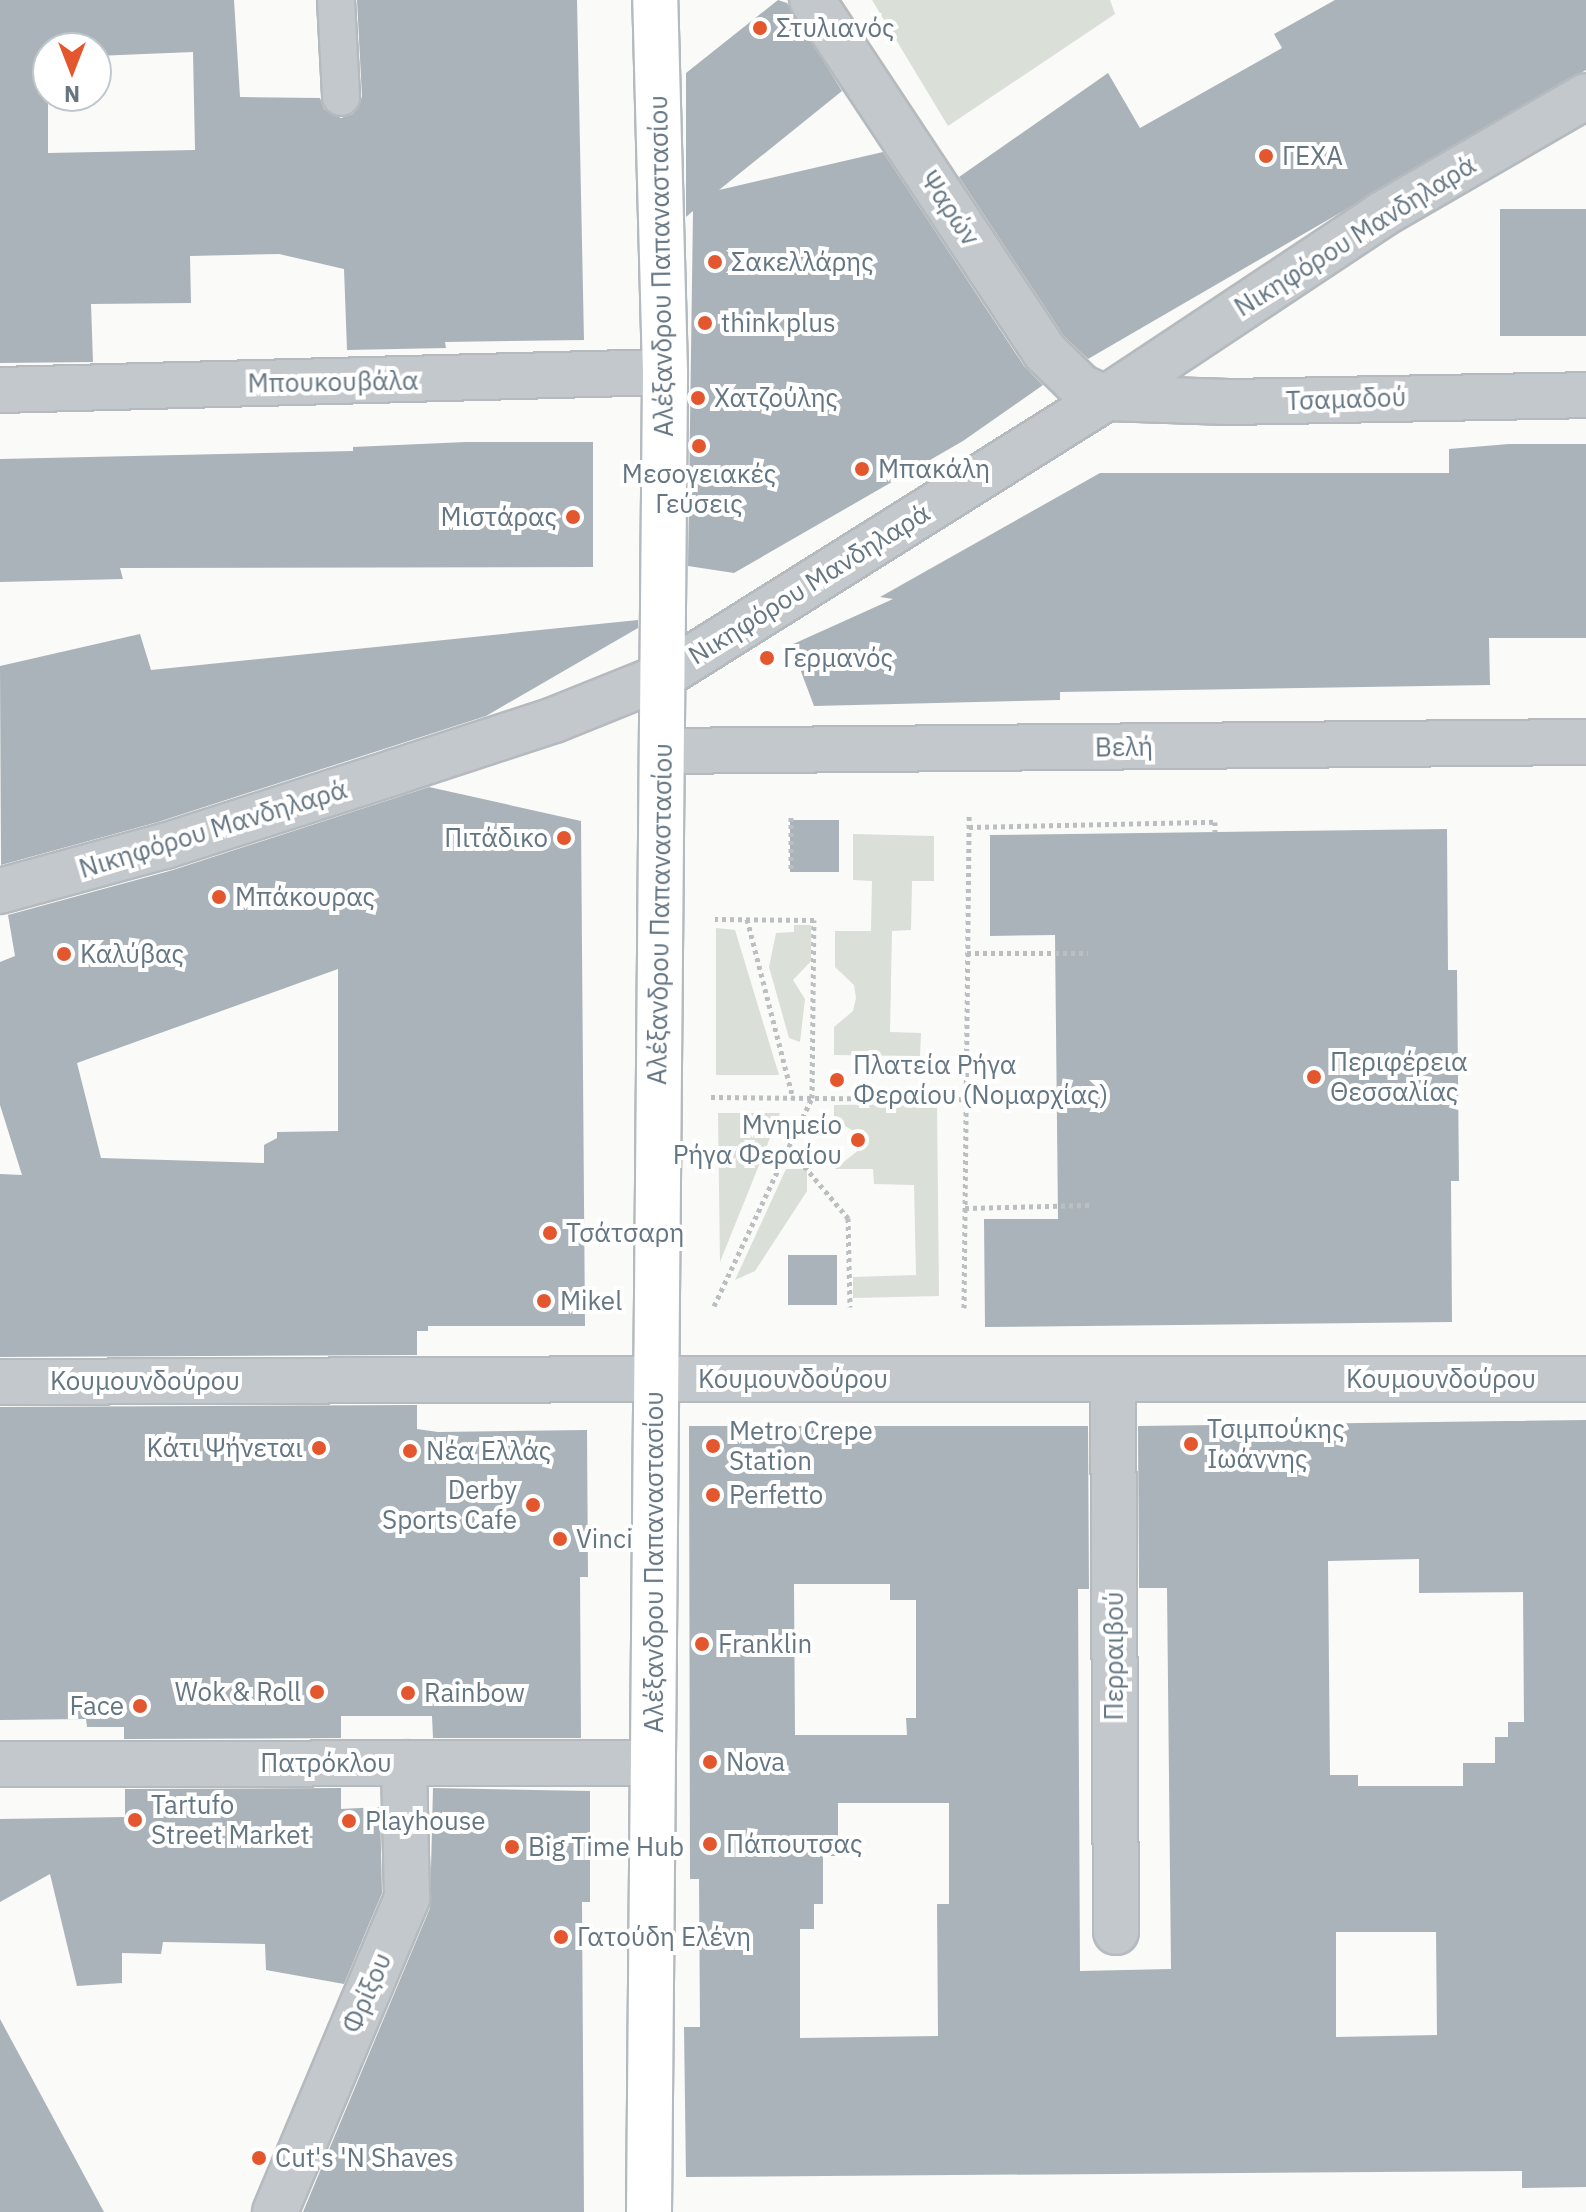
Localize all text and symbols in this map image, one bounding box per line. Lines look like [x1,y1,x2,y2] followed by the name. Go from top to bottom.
[776,12,895,44] place label: Στυλιανός
[751,19,769,37] marker: Στυλιανός
[32,32,112,112] north arrow
[64,80,80,109] text: N
[642,95,680,437] street label: Αλέξανδρου Παπαναστασίου
[1282,140,1343,172] place label: ΓΕΧΑ
[1257,147,1275,165] marker: ΓΕΧΑ
[1229,149,1481,323] street label: Νικηφόρου Μανδηλαρά
[914,165,986,251] street label: Ψαρών
[731,246,874,278] place label: Σακελλάρης
[706,253,724,271] marker: Σακελλάρης
[721,307,836,339] place label: think plus
[696,314,714,332] marker: think plus
[247,365,419,399] street label: Μπουκουβάλα
[1285,381,1407,417] street label: Τσαμαδού
[714,382,838,414] place label: Χατζούλης
[689,389,707,407] marker: Χατζούλης
[690,437,708,455] marker: Μεσογειακές Γεύσεις
[878,453,990,485] place label: Μπακάλη
[622,458,776,520] place label: Μεσογειακές Γεύσεις
[853,460,871,478] marker: Μπακάλη
[683,497,935,671] street label: Νικηφόρου Μανδηλαρά
[441,501,557,533] place label: Μιστάρας
[564,508,582,526] marker: Μιστάρας
[783,642,893,674] place label: Γερμανός
[758,649,776,667] marker: Γερμανός
[1095,731,1153,763] street label: Βελή
[641,743,679,1085] street label: Αλέξανδρου Παπαναστασίου
[75,773,351,885] street label: Νικηφόρου Μανδηλαρά
[444,822,548,854] place label: Πιτάδικο
[555,829,573,847] marker: Πιτάδικο
[235,881,375,913] place label: Μπάκουρας
[210,888,228,906] marker: Μπάκουρας
[80,938,184,970] place label: Καλύβας
[55,945,73,963] marker: Καλύβας
[1330,1046,1468,1108] place label: Περιφέρεια Θεσσαλίας
[853,1049,1108,1110] place label: Πλατεία Ρήγα Φεραίου (Νομαρχίας)
[1305,1068,1323,1086] marker: Περιφέρεια Θεσσαλίας
[828,1071,846,1089] marker: Πλατεία Ρήγα Φεραίου (Νομαρχίας)
[673,1109,842,1170] place label: Μνημείο Ρήγα Φεραίου
[849,1131,867,1149] marker: Μνημείο Ρήγα Φεραίου
[566,1217,684,1249] place label: Τσάτσαρη
[541,1224,559,1242] marker: Τσάτσαρη
[560,1285,622,1317] place label: Mikel
[535,1292,553,1310] marker: Mikel
[698,1363,888,1395] street label: Κουμουνδούρου
[1346,1363,1536,1395] street label: Κουμουνδούρου
[50,1365,240,1397] street label: Κουμουνδούρου
[638,1391,670,1733] street label: Αλέξανδρου Παπαναστασίου
[1207,1413,1345,1474] place label: Τσιμπούκης Ιωάννης
[729,1415,873,1476] place label: Metro Crepe Station
[147,1432,303,1464] place label: Κάτι Ψήνεται
[426,1435,551,1467] place label: Νέα Ελλάς
[1182,1435,1200,1453] marker: Τσιμπούκης Ιωάννης
[704,1437,722,1455] marker: Metro Crepe Station
[310,1439,328,1457] marker: Κάτι Ψήνεται
[401,1442,419,1460] marker: Νέα Ελλάς
[382,1474,517,1536] place label: Derby Sports Cafe
[729,1479,823,1511] place label: Perfetto
[704,1486,722,1504] marker: Perfetto
[524,1496,542,1514] marker: Derby Sports Cafe
[576,1523,633,1555] place label: Vinci
[551,1530,569,1548] marker: Vinci
[1098,1591,1130,1721] street label: Περραιβού
[718,1628,812,1660] place label: Franklin
[693,1635,711,1653] marker: Franklin
[175,1676,301,1708] place label: Wok & Roll
[424,1677,525,1709] place label: Rainbow
[308,1683,326,1701] marker: Wok & Roll
[399,1684,417,1702] marker: Rainbow
[69,1690,124,1722] place label: Face
[131,1697,149,1715] marker: Face
[726,1746,785,1778] place label: Nova
[260,1747,392,1779] street label: Πατρόκλου
[701,1753,719,1771] marker: Nova
[151,1789,310,1850] place label: Tartufo Street Market
[365,1805,486,1837] place label: Playhouse
[126,1811,144,1829] marker: Tartufo Street Market
[340,1812,358,1830] marker: Playhouse
[726,1828,862,1860] place label: Πάπουτσας
[528,1831,684,1863] place label: Big Time Hub
[701,1835,719,1853] marker: Πάπουτσας
[503,1838,521,1856] marker: Big Time Hub
[577,1921,751,1953] place label: Γατούδη Ελένη
[552,1928,570,1946] marker: Γατούδη Ελένη
[336,1948,398,2038] street label: Φρίξου
[275,2142,454,2174] place label: Cut's 'N Shaves
[250,2149,268,2167] marker: Cut's 'N Shaves

